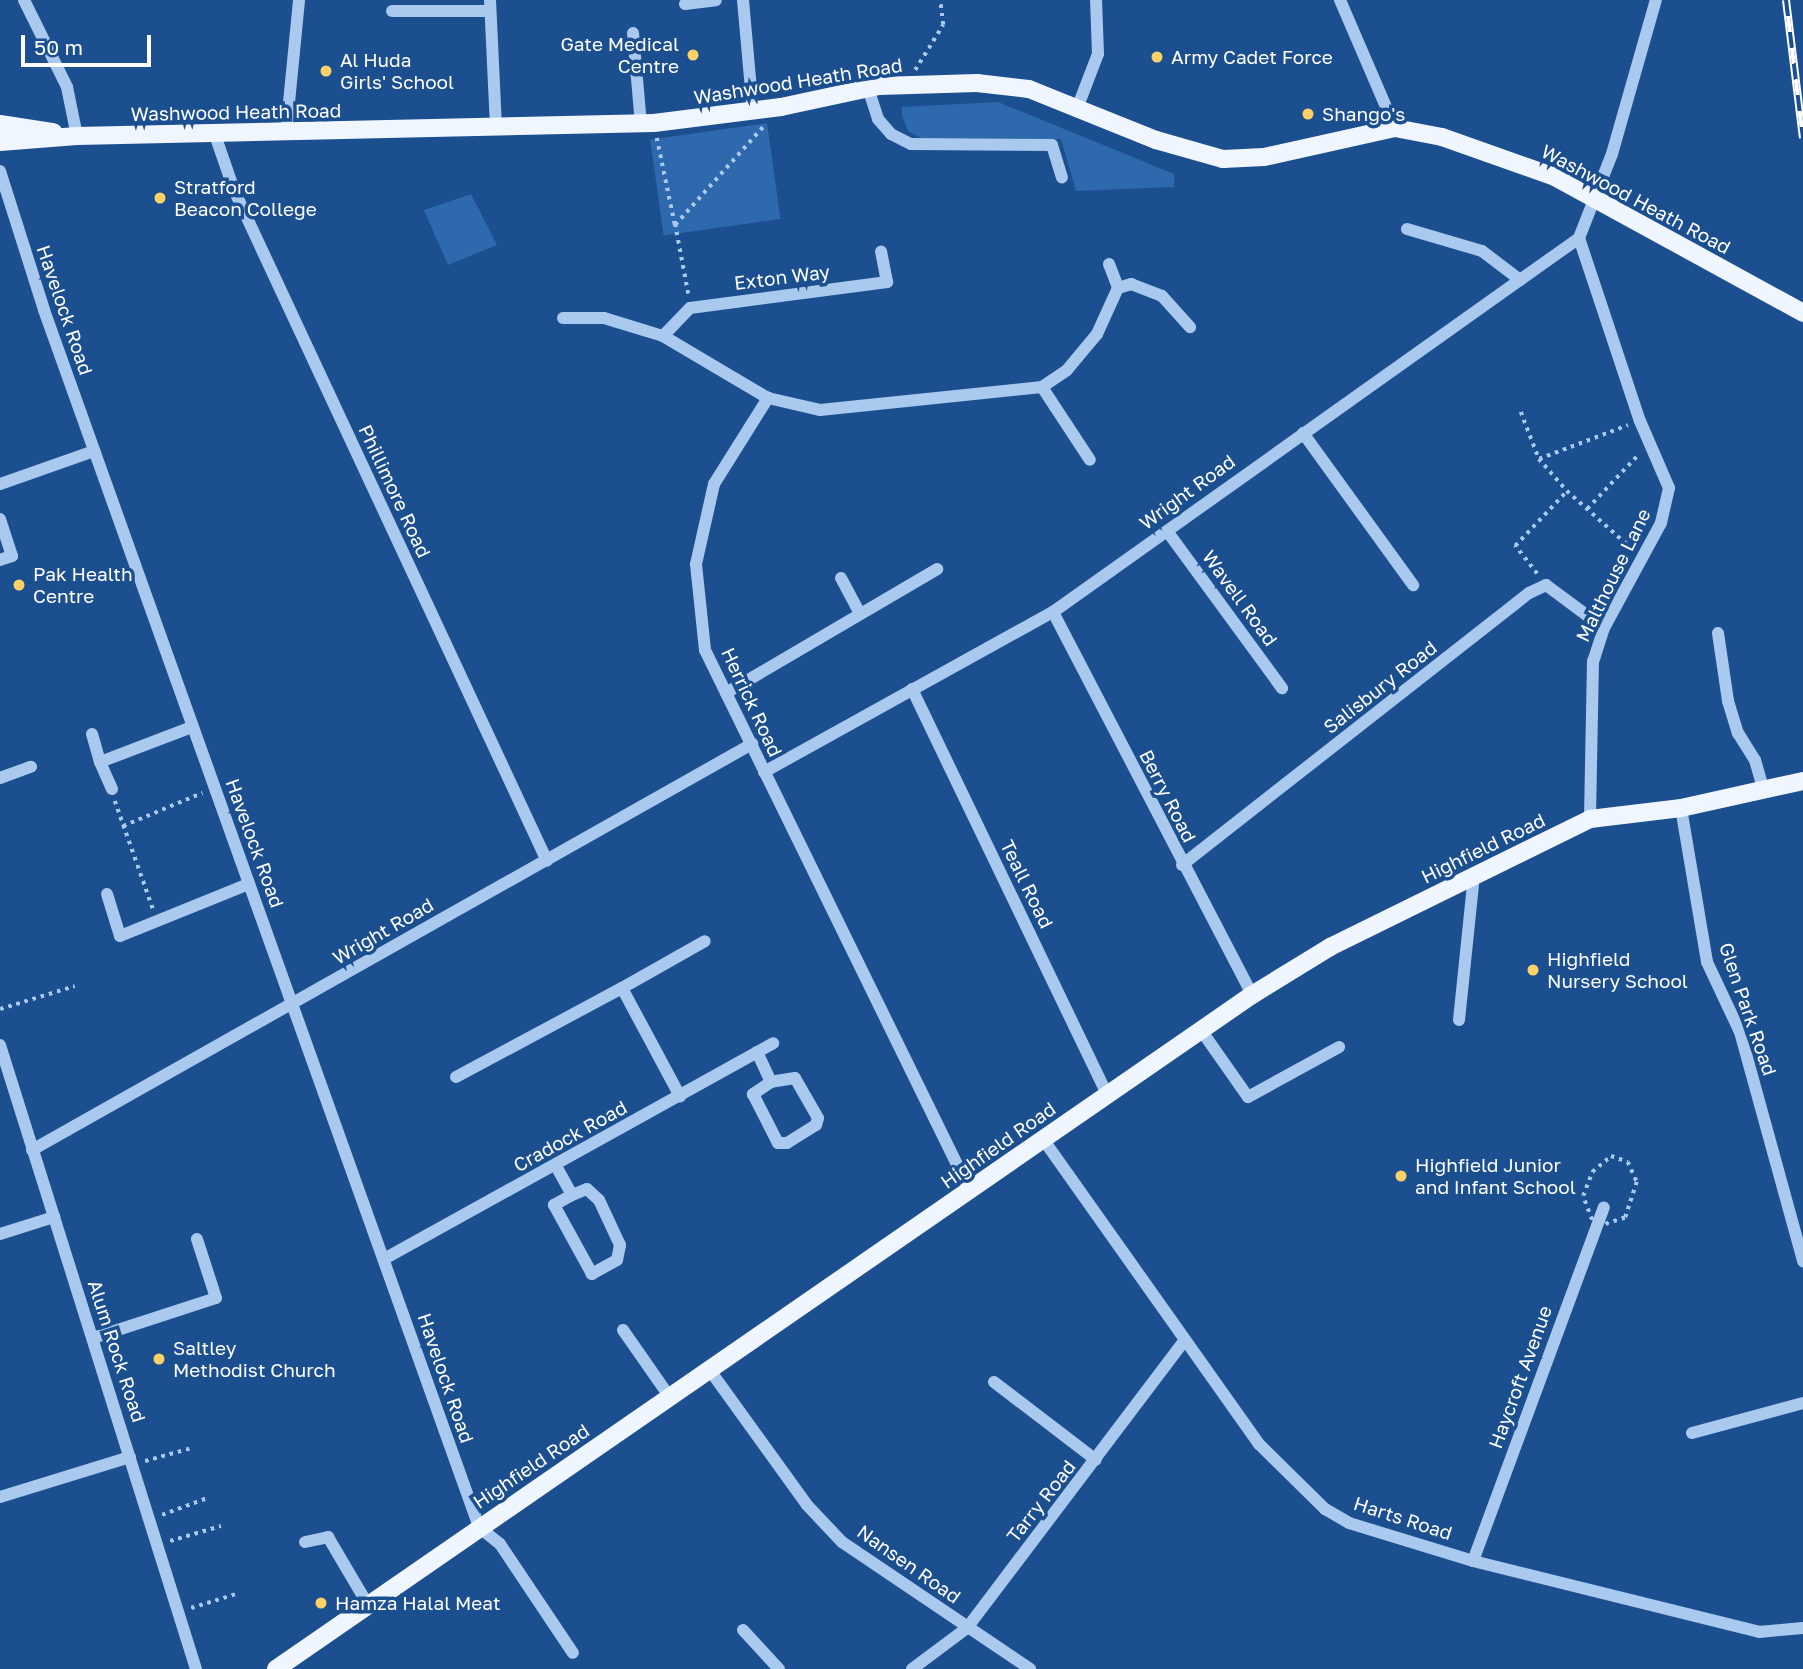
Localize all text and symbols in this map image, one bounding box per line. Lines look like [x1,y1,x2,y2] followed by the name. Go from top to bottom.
[24,21,154,65] scale bar
[560,33,679,77] place label: Gate Medical Centre
[34,34,83,60] text: 50 m
[1171,46,1333,68] place label: Army Cadet Force
[685,47,701,63] marker: Gate Medical Centre
[340,49,454,93] place label: Al Huda Girls' School
[1149,49,1165,65] marker: Army Cadet Force
[692,53,904,109] street label: Washwood Heath Road
[318,63,334,79] marker: Al Huda Girls' School
[130,99,342,125] street label: Washwood Heath Road
[1322,103,1405,125] place label: Shango's
[1300,106,1316,122] marker: Shango's
[1538,139,1734,259] street label: Washwood Heath Road
[174,176,317,220] place label: Stratford Beacon College
[152,190,168,206] marker: Stratford Beacon College
[32,242,98,378] street label: Havelock Road
[733,260,831,294] street label: Exton Way
[354,421,436,561] street label: Phillimore Road
[1135,450,1239,534] street label: Wright Road
[1571,505,1655,645] street label: Malthouse Lane
[1198,546,1282,650] street label: Wavell Road
[33,563,133,607] place label: Pak Health Centre
[11,577,27,593] marker: Pak Health Centre
[1319,636,1441,738] street label: Salisbury Road
[717,644,787,760] street label: Herrick Road
[1135,746,1201,846] street label: Berry Road
[221,775,289,911] street label: Havelock Road
[1417,808,1549,888] street label: Highfield Road
[996,836,1058,932] street label: Teall Road
[329,893,437,969] street label: Wright Road
[1715,939,1781,1079] street label: Glen Park Road
[1547,948,1688,992] place label: Highfield Nursery School
[1525,962,1541,978] marker: Highfield Nursery School
[509,1095,631,1177] street label: Cradock Road
[936,1097,1060,1193] street label: Highfield Road
[1415,1154,1576,1198] place label: Highfield Junior and Infant School
[1393,1168,1409,1184] marker: Highfield Junior and Infant School
[83,1277,151,1425] street label: Alum Rock Road
[1484,1302,1556,1452] street label: Haycroft Avenue
[413,1310,479,1446] street label: Havelock Road
[173,1337,336,1381] place label: Saltley Methodist Church
[151,1351,167,1367] marker: Saltley Methodist Church
[469,1419,593,1513] street label: Highfield Road
[1002,1455,1080,1547] street label: Tarry Road
[1351,1491,1455,1545] street label: Harts Road
[853,1520,965,1608] street label: Nansen Road
[335,1592,500,1614] place label: Hamza Halal Meat
[313,1595,329,1611] marker: Hamza Halal Meat

